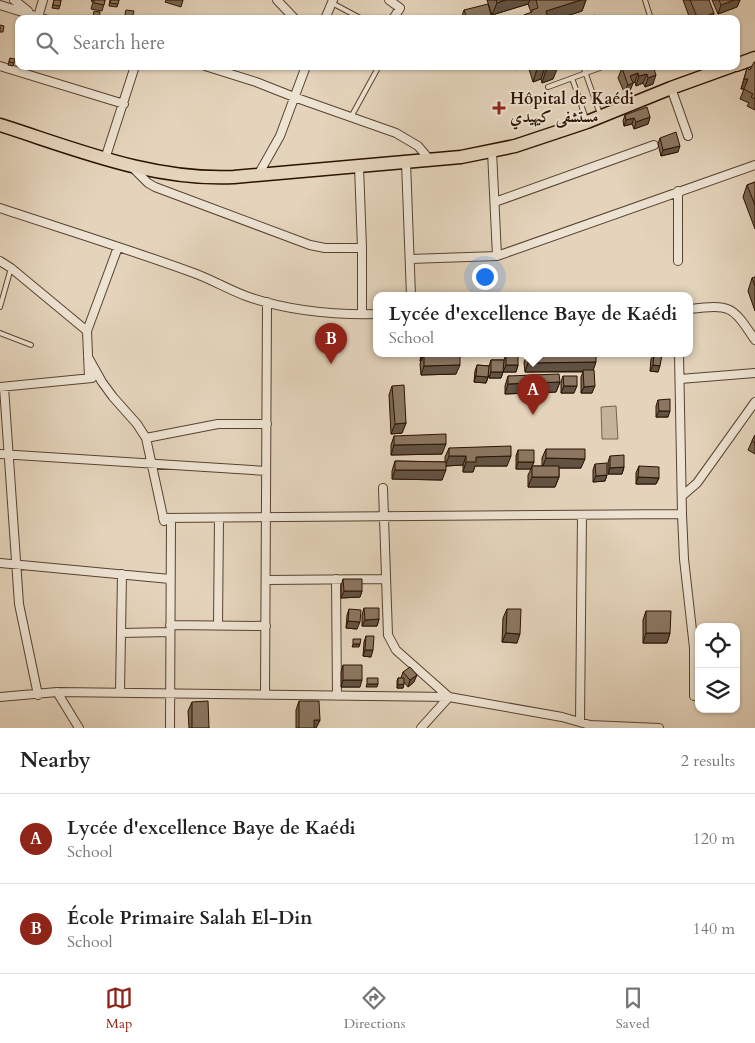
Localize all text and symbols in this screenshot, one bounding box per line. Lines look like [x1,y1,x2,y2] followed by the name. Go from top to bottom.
[15,15,740,70] search box
[33,29,61,57] icon: search
[73,30,165,56] text: Search here
[510,88,634,130] place label: Hôpital de Kaédi مستشفى كيهيدي
[492,101,506,115] marker: Hôpital de Kaédi مستشفى كيهيدي
[472,264,498,290] your location
[373,292,693,357] popup
[389,301,677,327] text: Lycée d'excellence Baye de Kaédi
[315,323,347,364] pin: B
[389,327,434,349] text: School
[517,374,549,415] pin: A
[695,623,740,713] map controls
[695,623,740,668] button: locate
[695,668,740,713] button: layers
[20,746,91,775] text: Nearby
[681,750,735,772] text: 2 results
[67,815,356,841] text: Lycée d'excellence Baye de Kaédi
[30,828,42,850] text: A
[693,828,735,850] text: 120 m
[67,841,112,863] text: School
[67,905,313,931] text: École Primaire Salah El-Din
[30,918,42,940] text: B
[693,918,735,940] text: 140 m
[67,931,112,953] text: School
[105,984,133,1033] tab: Map
[344,984,405,1033] tab: Directions
[616,984,650,1033] tab: Saved

